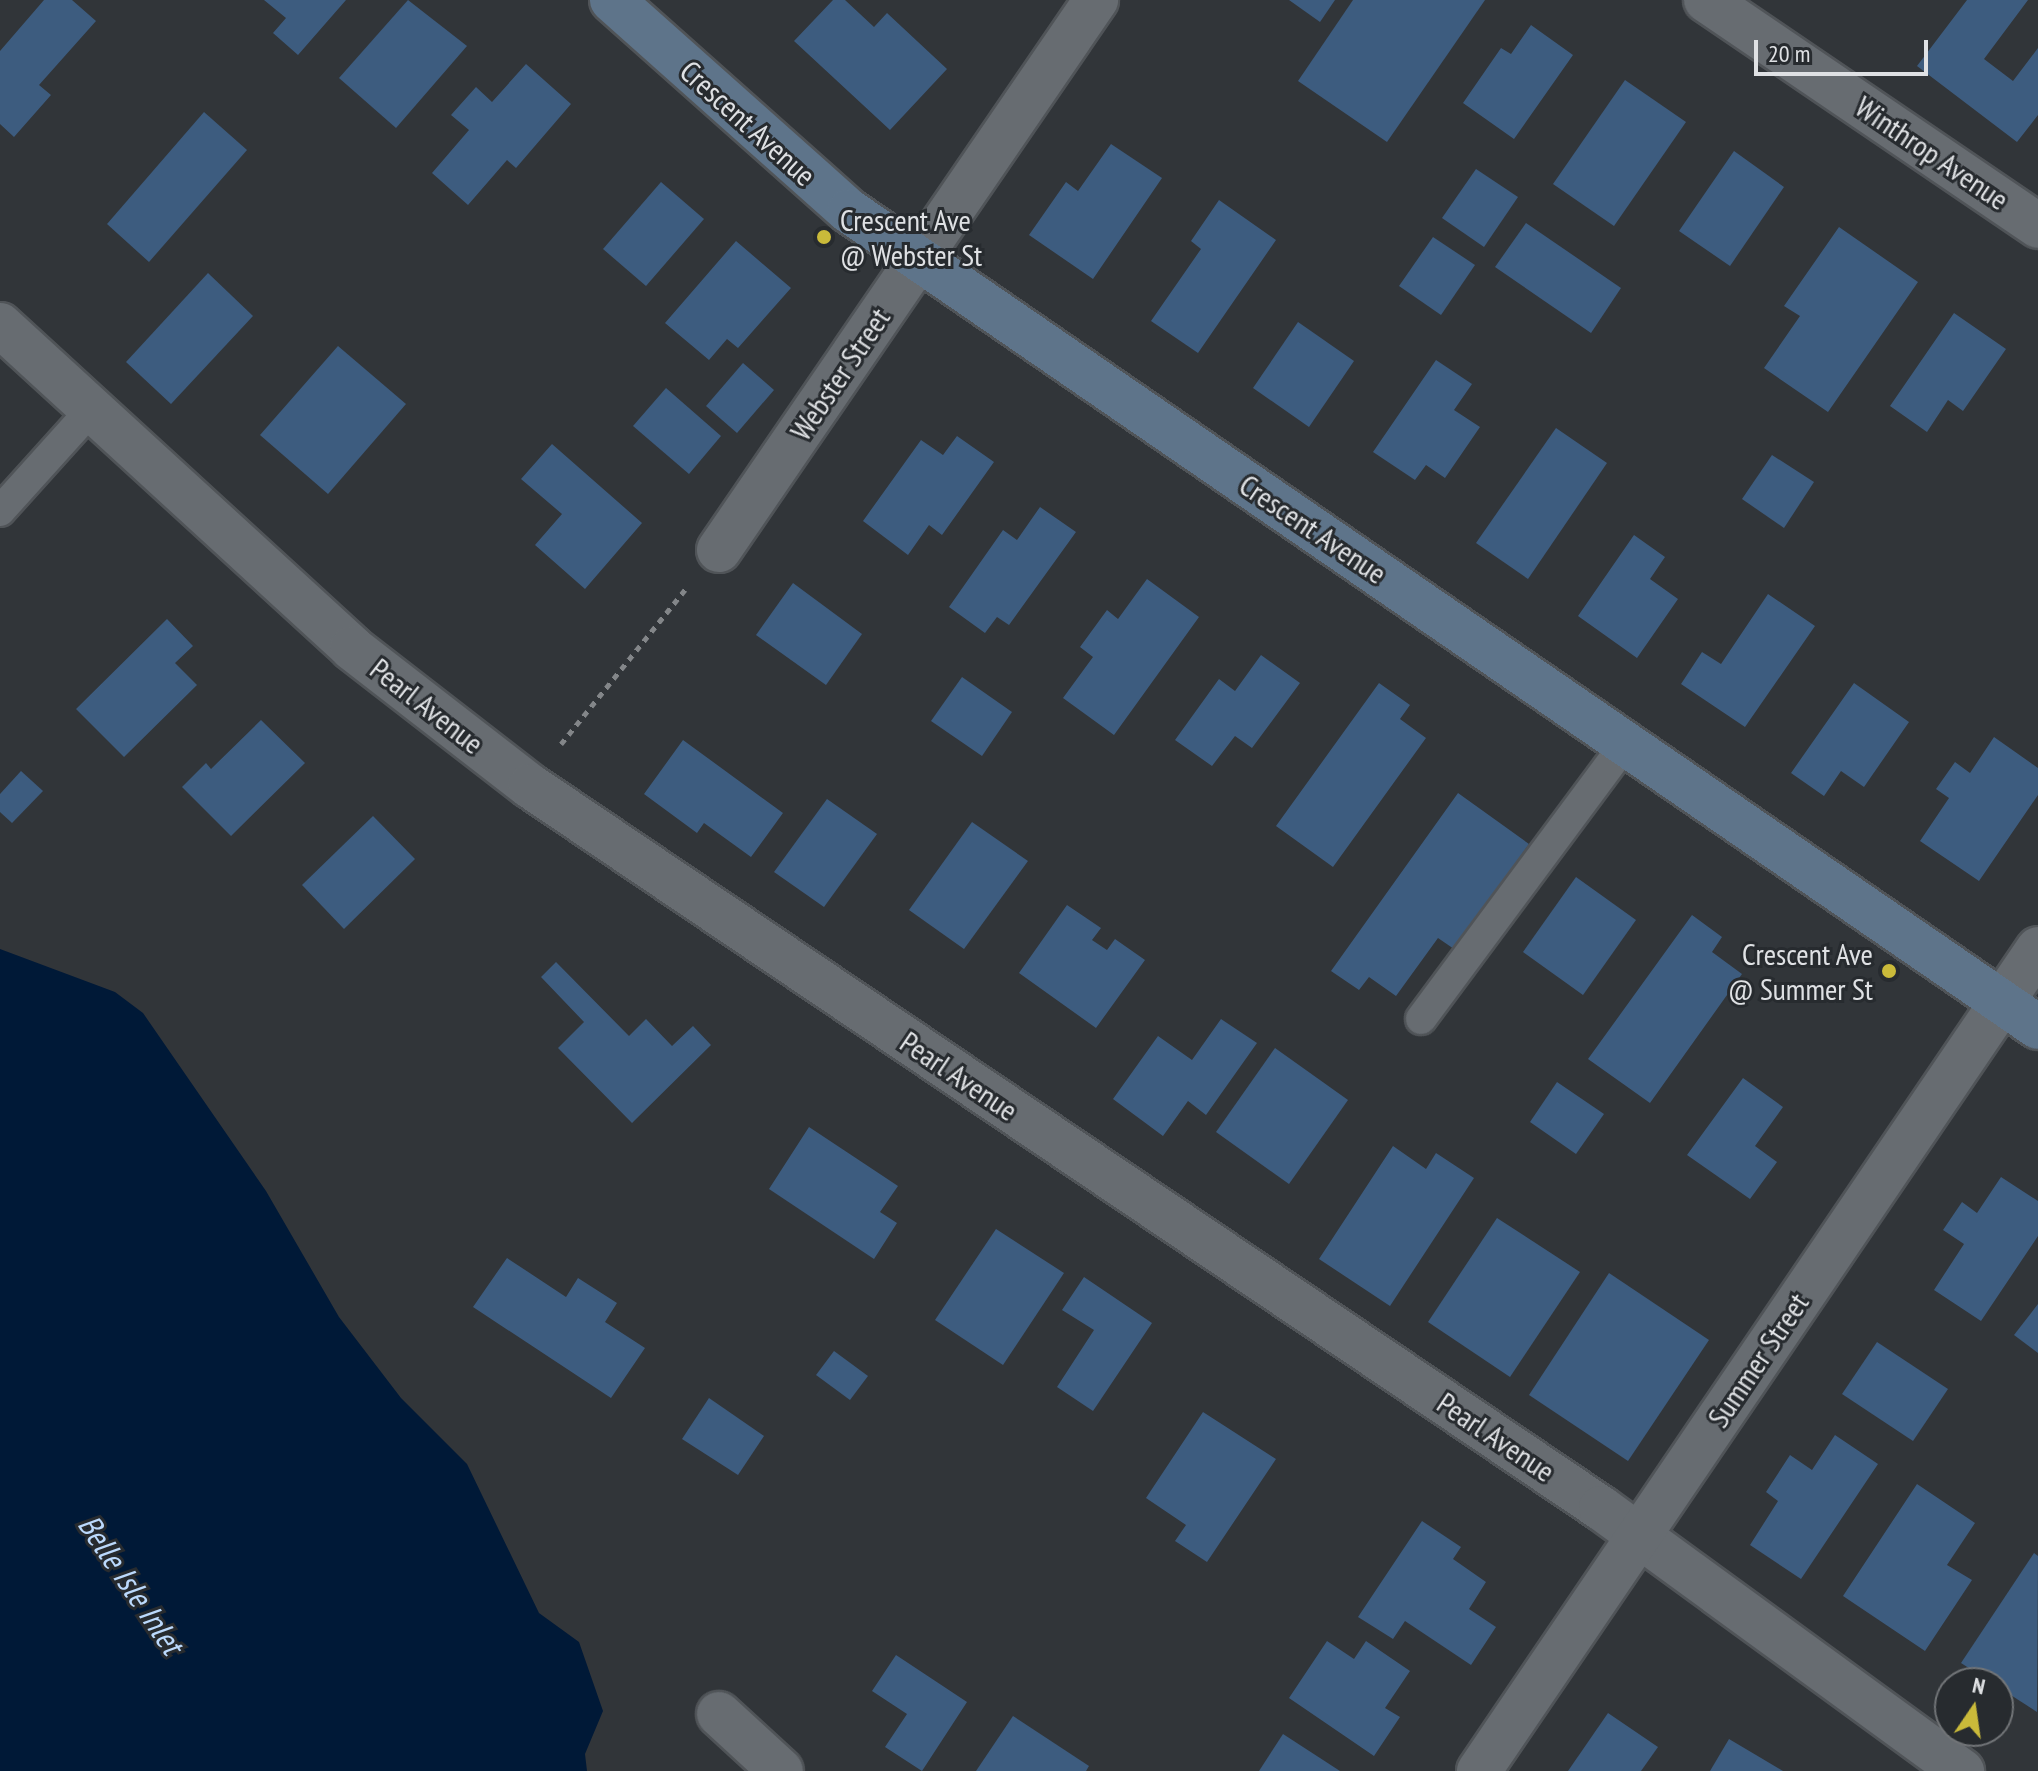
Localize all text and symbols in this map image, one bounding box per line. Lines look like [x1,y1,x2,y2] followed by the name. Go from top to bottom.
[1758,24,1932,74] scale bar
[1768,38,1810,69] text: 20 m
[673,53,823,193] street label: Crescent Avenue
[1848,88,2016,218] street label: Winthrop Avenue
[840,202,983,272] place label: Crescent Ave @ Webster St
[815,228,833,246] marker: Crescent Ave @ Webster St
[783,301,897,447] street label: Webster Street
[1232,466,1394,592] street label: Crescent Avenue
[363,650,491,762] street label: Pearl Avenue
[1728,936,1873,1006] place label: Crescent Ave @ Summer St
[1880,962,1898,980] marker: Crescent Ave @ Summer St
[893,1023,1025,1129] street label: Pearl Avenue
[1700,1286,1816,1434] street label: Summer Street
[1430,1384,1562,1490] street label: Pearl Avenue
[70,1507,192,1661] water label: Belle Isle Inlet
[1934,1667,2014,1747] north arrow
[1970,1671,1988,1701] text: N

